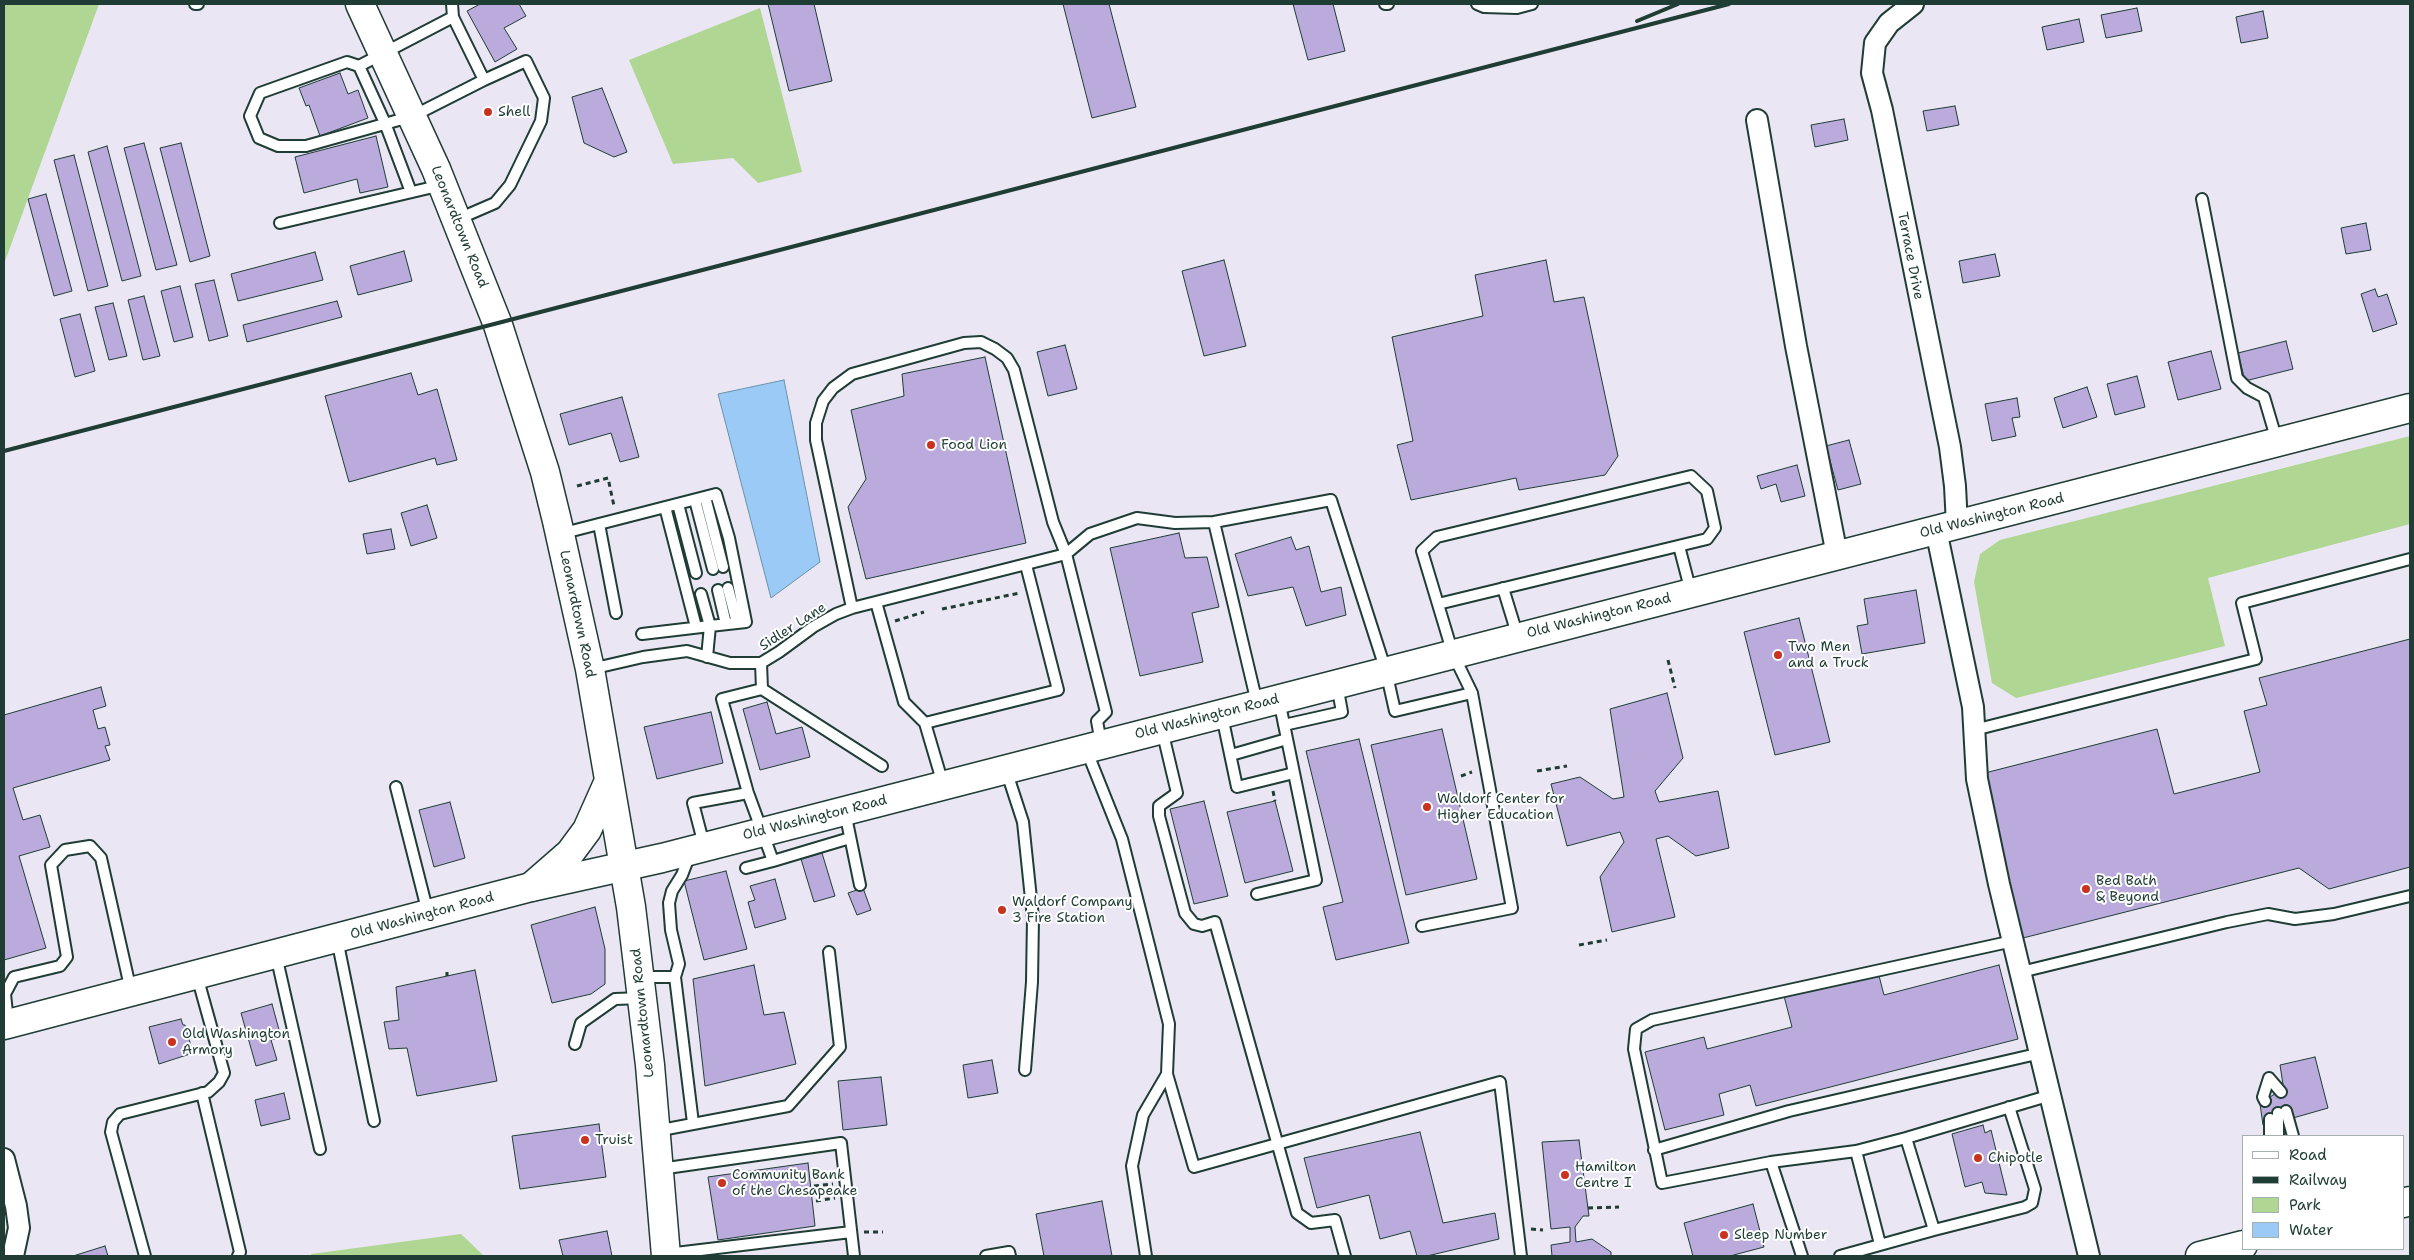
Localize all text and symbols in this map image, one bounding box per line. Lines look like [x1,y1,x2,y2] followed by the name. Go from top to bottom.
[498,104,531,120] place label: Shell
[482,106,494,118] marker: Shell
[427,164,491,290] street label: Leonardtown Road
[1893,211,1927,301] street label: Terrace Drive
[941,437,1007,453] place label: Food Lion
[925,439,937,451] marker: Food Lion
[1918,490,2066,542] street label: Old Washington Road
[555,549,599,679] street label: Leonardtown Road
[1525,590,1673,642] street label: Old Washington Road
[756,599,830,655] street label: Sidler Lane
[1788,639,1869,672] place label: Two Men and a Truck
[1772,649,1784,661] marker: Two Men and a Truck
[1133,691,1281,743] street label: Old Washington Road
[1437,791,1565,824] place label: Waldorf Center for Higher Education
[741,792,889,844] street label: Old Washington Road
[1421,801,1433,813] marker: Waldorf Center for Higher Education
[2096,873,2159,906] place label: Bed Bath & Beyond
[2080,883,2092,895] marker: Bed Bath & Beyond
[348,889,496,943] street label: Old Washington Road
[1012,894,1133,926] place label: Waldorf Company 3 Fire Station
[996,904,1008,916] marker: Waldorf Company 3 Fire Station
[628,947,658,1079] street label: Leonardtown Road
[182,1026,290,1058] place label: Old Washington Armory
[166,1036,178,1048] marker: Old Washington Armory
[595,1132,633,1148] place label: Truist
[579,1134,591,1146] marker: Truist
[2242,1135,2404,1250] legend
[2289,1145,2327,1165] text: Road
[1988,1150,2043,1166] place label: Chipotle
[1972,1152,1984,1164] marker: Chipotle
[1575,1159,1636,1192] place label: Hamilton Centre I
[732,1167,857,1200] place label: Community Bank of the Chesapeake
[1559,1169,1571,1181] marker: Hamilton Centre I
[2289,1170,2347,1190] text: Railway
[716,1177,728,1189] marker: Community Bank of the Chesapeake
[2289,1195,2321,1215] text: Park
[2289,1220,2333,1240] text: Water
[1734,1227,1827,1243] place label: Sleep Number
[1718,1229,1730,1241] marker: Sleep Number

